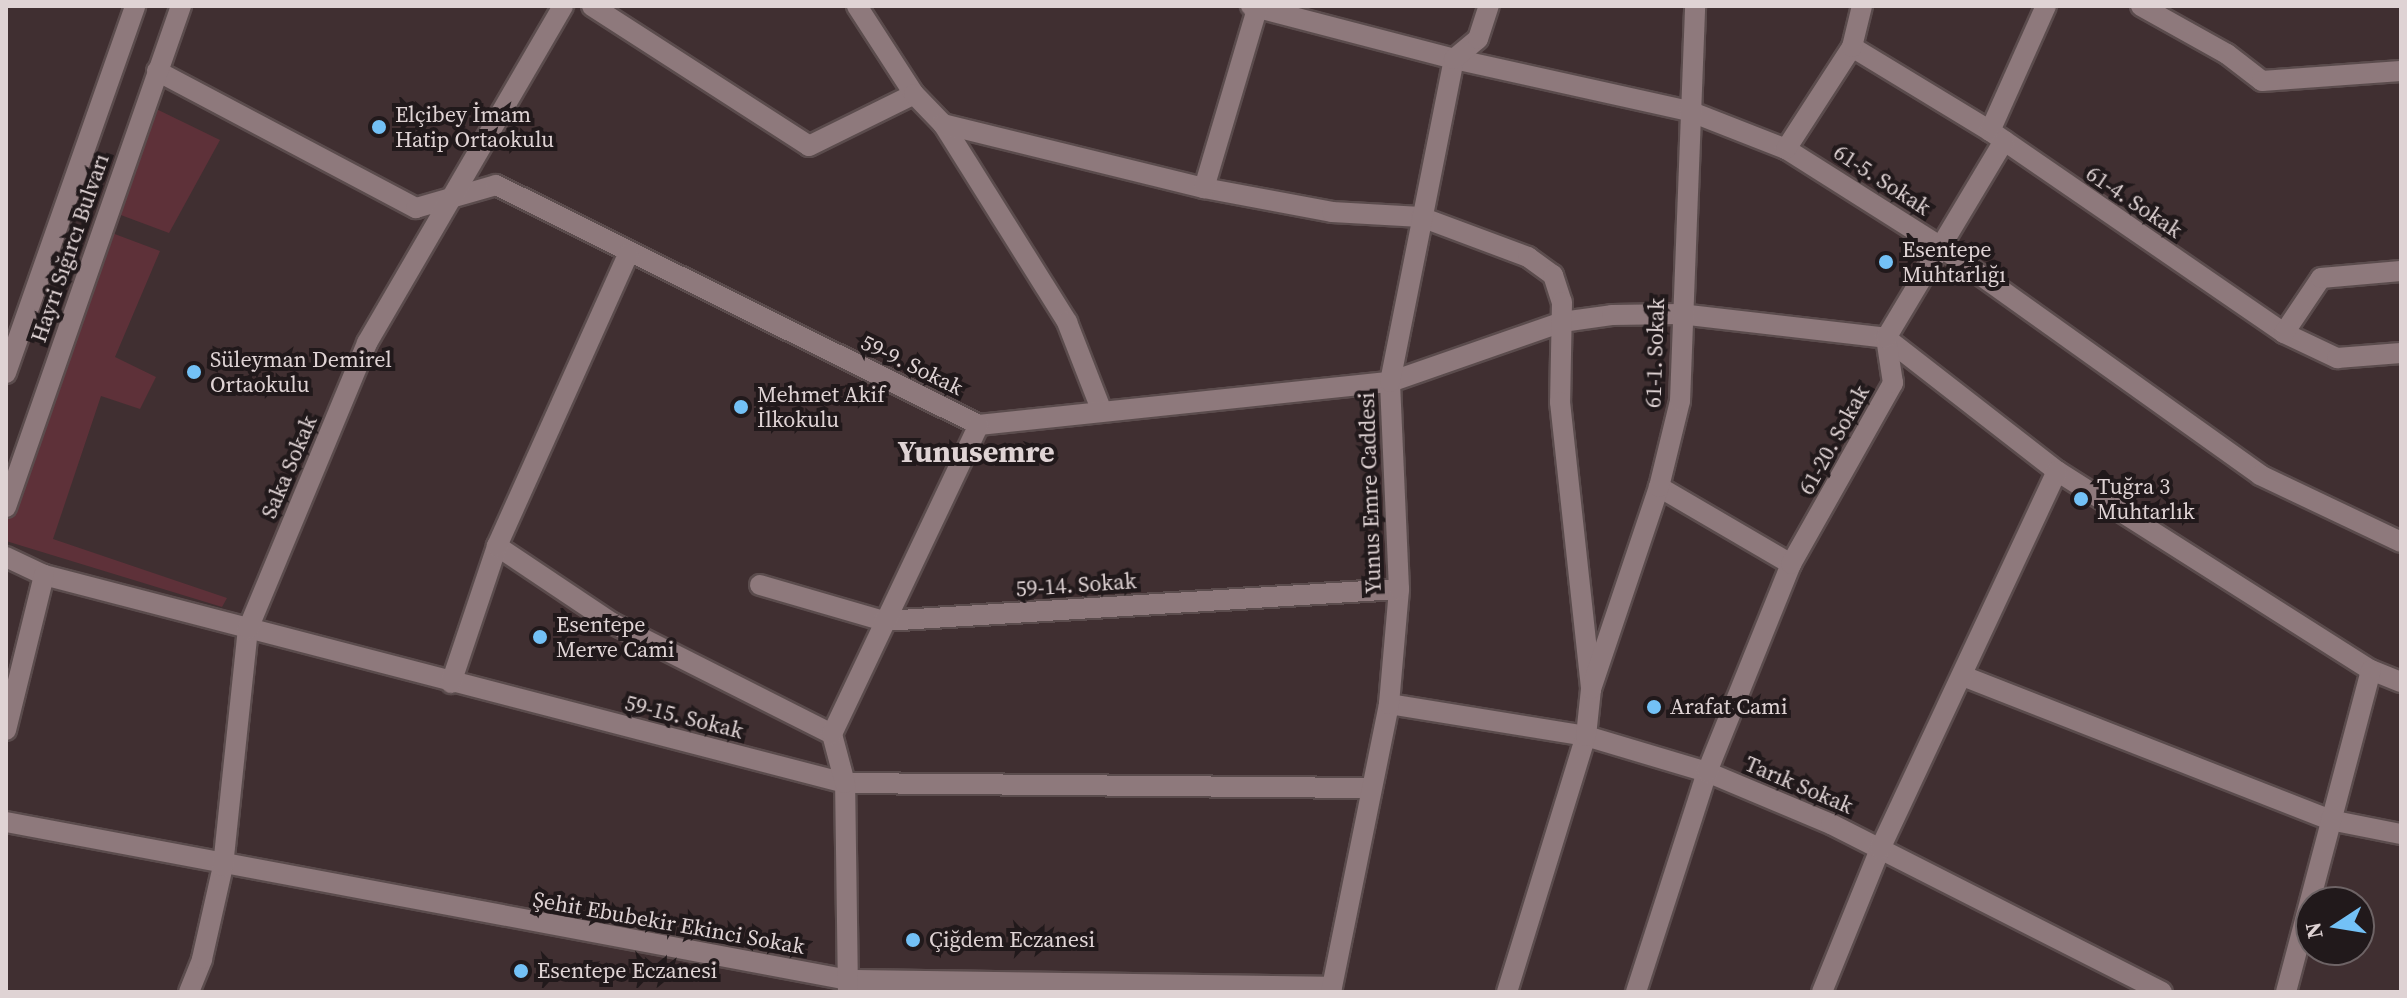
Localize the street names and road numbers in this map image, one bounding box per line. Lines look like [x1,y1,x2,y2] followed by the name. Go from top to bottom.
[1829,139,1935,221] street label: 61-5. Sokak
[25,150,115,346] street label: Hayri Sığırcı Bulvarı
[2081,160,2187,244] street label: 61-4. Sokak
[1640,298,1670,408] street label: 61-1. Sokak
[857,329,967,401] street label: 59-9. Sokak
[1793,381,1875,499] street label: 61-20. Sokak
[1353,392,1387,594] street label: Yunus Emre Caddesi
[256,412,322,522] street label: Saka Sokak
[1015,568,1137,602] street label: 59-14. Sokak
[622,690,746,744] street label: 59-15. Sokak
[1741,750,1857,820] street label: Tarık Sokak
[531,886,807,960] street label: Şehit Ebubekir Ekinci Sokak

